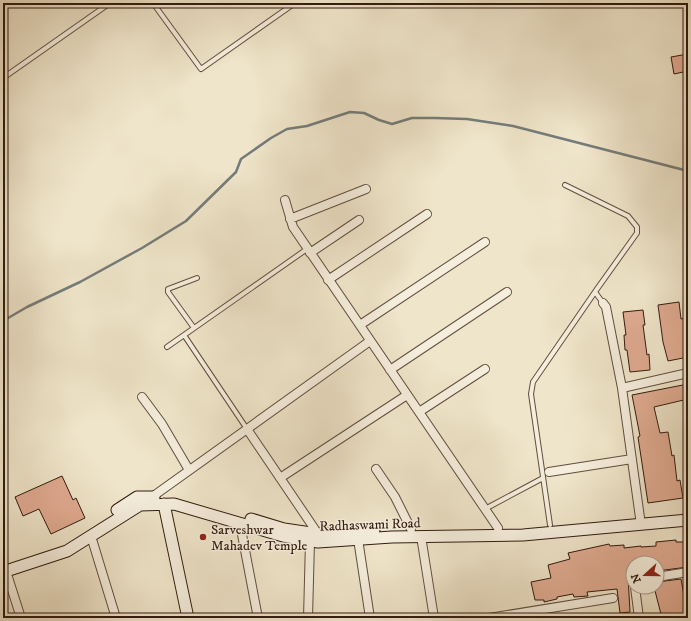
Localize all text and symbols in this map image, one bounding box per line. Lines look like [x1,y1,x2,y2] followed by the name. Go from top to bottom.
[319,514,421,536] street label: Radhaswami Road
[211,521,308,555] place label: Sarveshwar Mahadev Temple
[198,532,208,542] marker: Sarveshwar Mahadev Temple
[625,555,665,595] north arrow
[628,572,645,585] text: N

